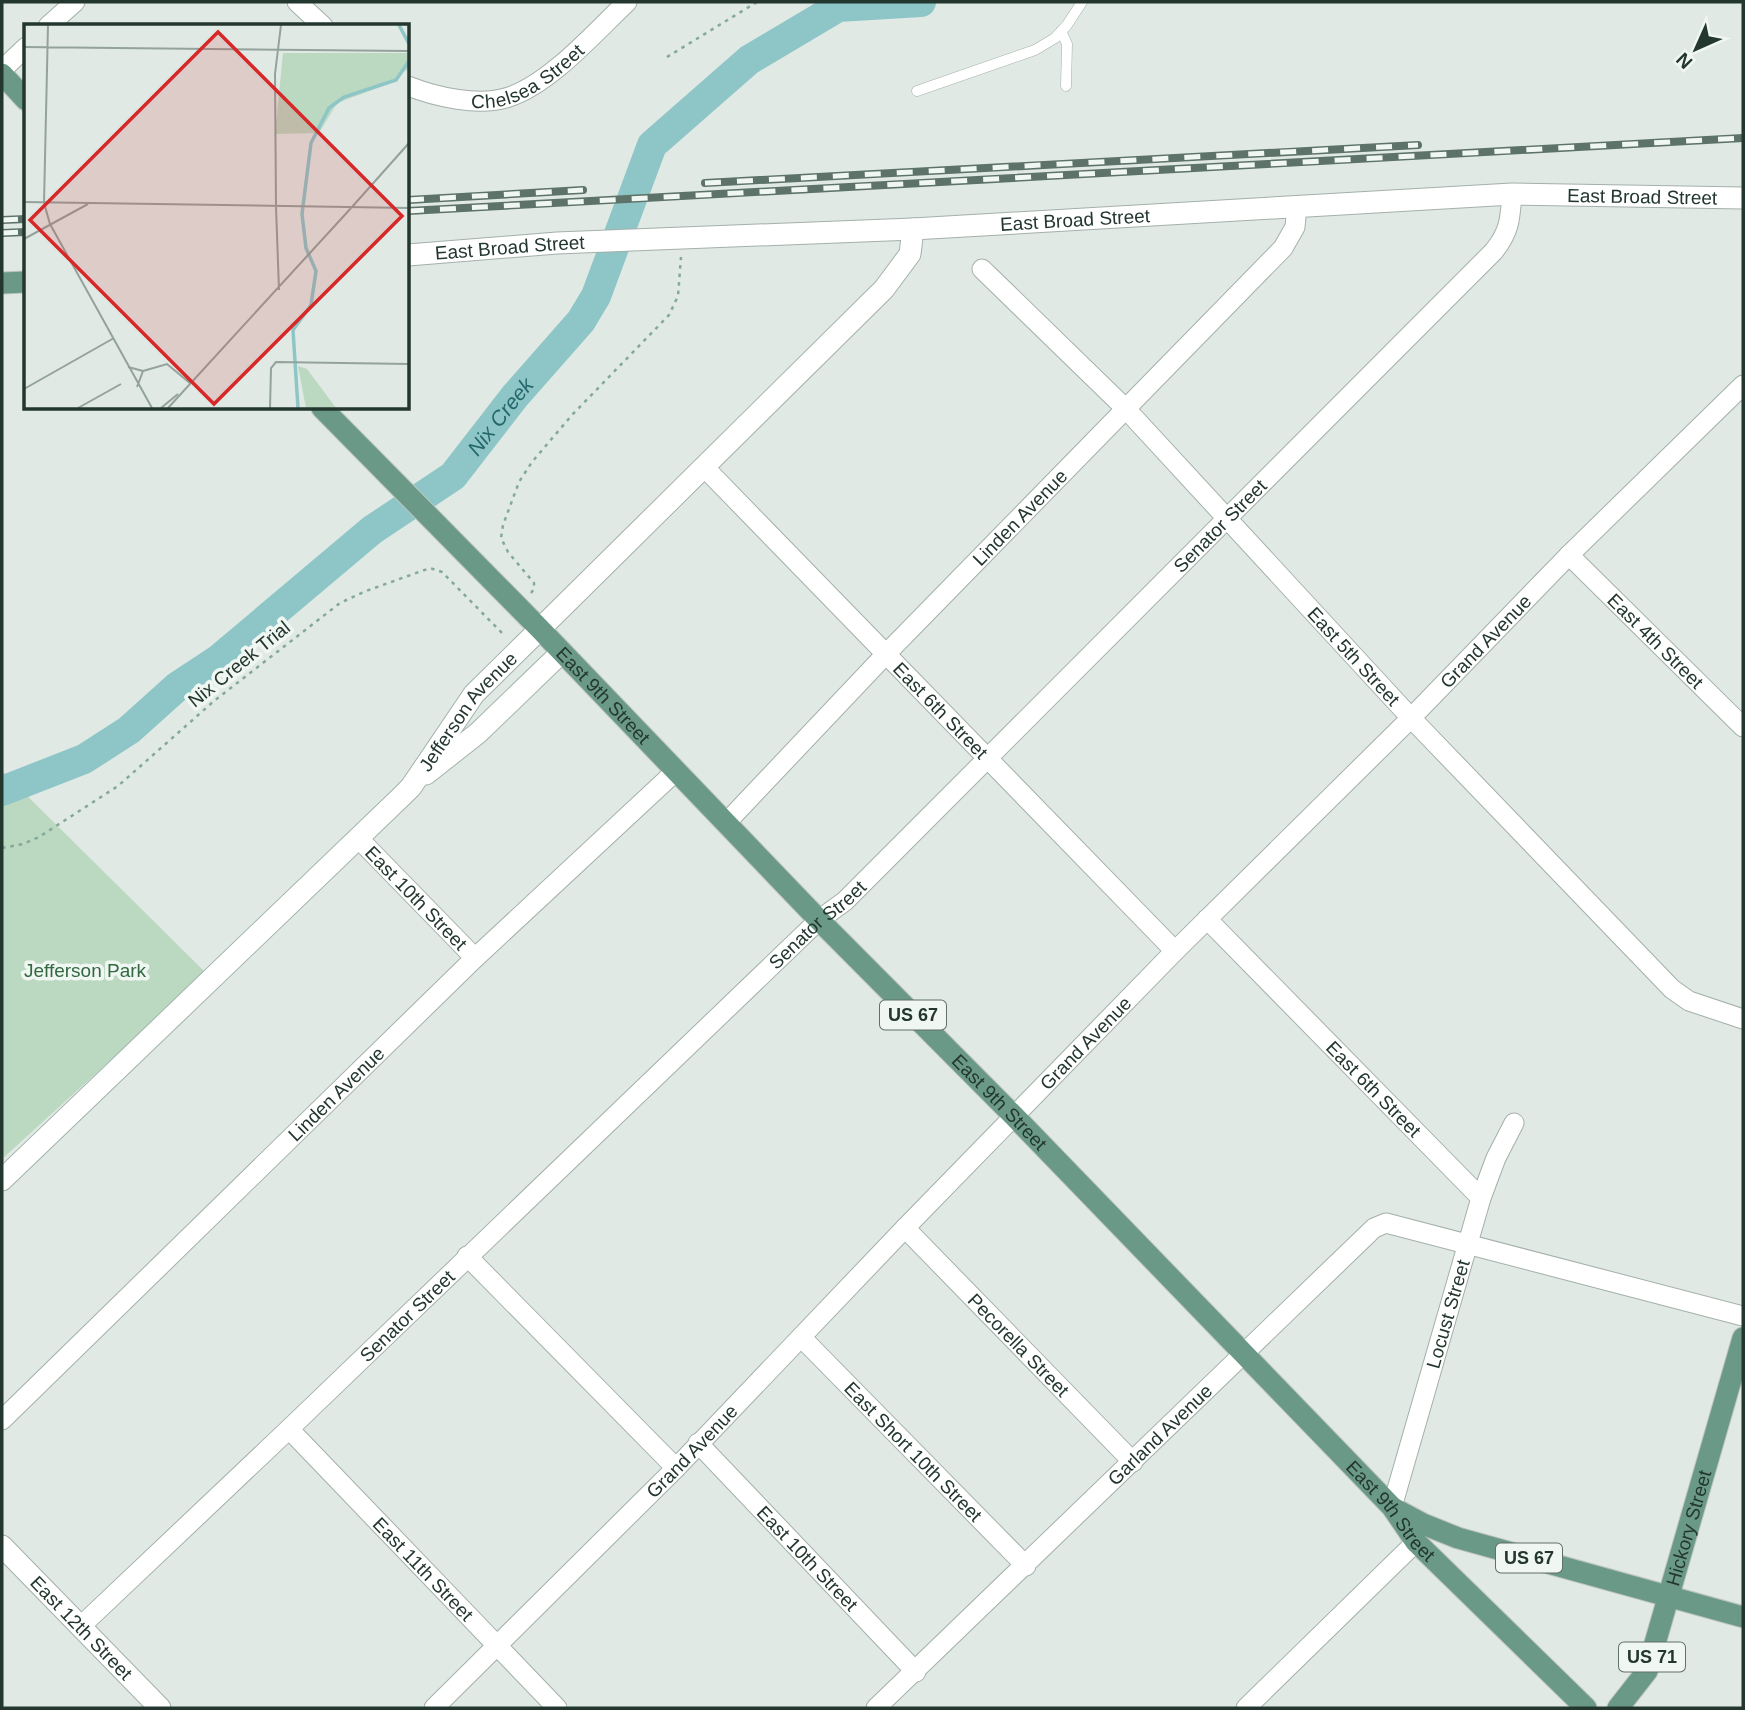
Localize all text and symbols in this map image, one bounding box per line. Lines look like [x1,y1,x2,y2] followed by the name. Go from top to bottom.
[1661,14,1731,84] north arrow
[24,24,410,410] inset map
[471,39,588,112] street label: Chelsea Street
[1672,48,1697,73] text: N
[1567,184,1718,208] street label: East Broad Street
[999,205,1151,234] street label: East Broad Street
[434,231,586,263] street label: East Broad Street
[462,372,538,459] water label: Nix Creek
[968,465,1071,569] street label: Linden Avenue
[1169,474,1271,576] street label: Senator Street
[1604,589,1708,693] street label: East 4th Street
[1436,590,1535,692] street label: Grand Avenue
[1304,603,1405,710] street label: East 5th Street
[184,617,294,711] street label: Nix Creek Trial
[552,642,655,748] street label: East 9th Street
[414,648,521,775] street label: Jefferson Avenue
[889,658,993,763] street label: East 6th Street
[361,842,472,954] street label: East 10th Street
[764,876,870,973] street label: Senator Street
[24,960,147,981] park label: Jefferson Park
[1036,992,1135,1094] street label: Grand Avenue
[880,1000,946,1030] road number: US 67
[1322,1037,1426,1142] street label: East 6th Street
[284,1042,388,1145] street label: Linden Avenue
[948,1050,1052,1155] street label: East 9th Street
[1422,1256,1473,1371] street label: Locust Street
[355,1265,459,1366] street label: Senator Street
[964,1289,1074,1401] street label: Pecorella Street
[840,1377,987,1526] street label: East Short 10th Street
[1103,1380,1216,1489] street label: Garland Avenue
[642,1400,741,1502] street label: Grand Avenue
[1342,1456,1440,1566] street label: East 9th Street
[1662,1467,1715,1588] street label: Hickory Street
[753,1502,863,1615] street label: East 10th Street
[369,1513,478,1625] street label: East 11th Street
[1496,1544,1562,1573] road number: US 67
[26,1571,137,1684] street label: East 12th Street
[1619,1642,1685,1672] road number: US 71

